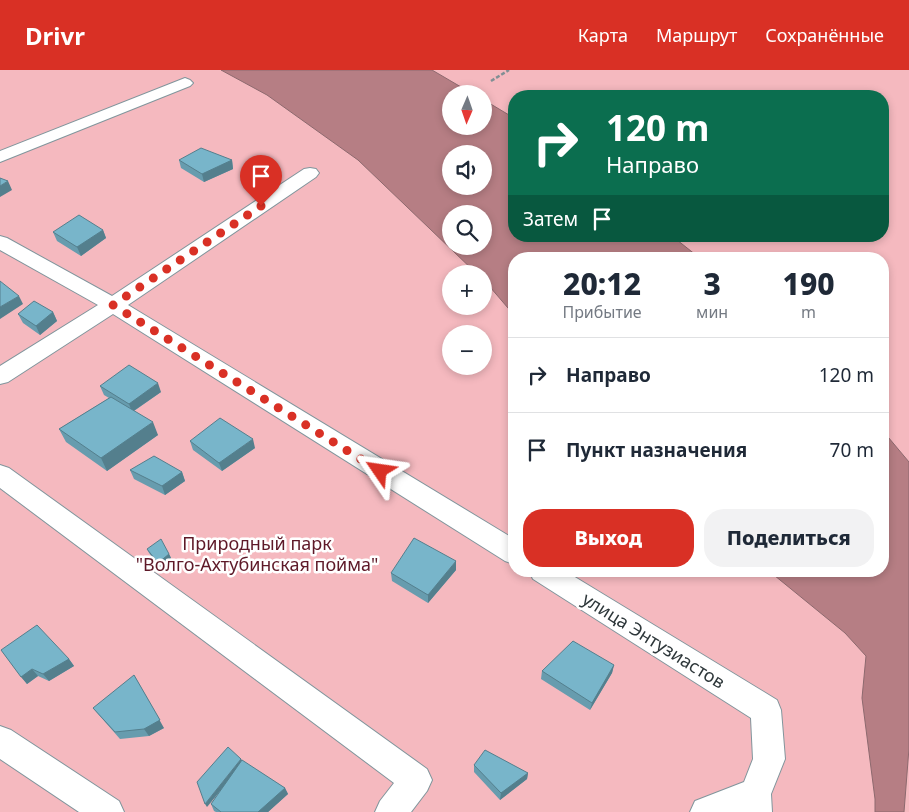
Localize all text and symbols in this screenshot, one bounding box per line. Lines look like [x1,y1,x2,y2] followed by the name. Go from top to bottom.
[25,19,85,52] text: Drivr
[578,23,628,47] text: Карта
[656,23,737,47] text: Маршрут
[765,23,884,47] text: Сохранённые
[442,85,492,135] north arrow
[442,85,492,375] map controls
[606,104,709,151] text: 120 m
[523,110,588,175] icon: right
[442,145,492,195] button: sound
[606,149,699,179] text: Направо
[240,155,282,206] pin
[247,162,275,190] icon: arrive
[442,205,492,255] button: search
[588,205,616,233] icon: arrive
[523,206,578,232] text: Затем
[563,263,641,304] text: 20:12
[703,263,721,304] text: 3
[783,263,835,304] text: 190
[442,265,492,315] button: +
[562,301,642,323] text: Прибытие
[696,301,728,323] text: мин
[801,301,816,323] text: m
[442,325,492,375] button: −
[523,361,551,389] icon: right
[566,362,651,388] text: Направо
[819,362,874,388] text: 120 m
[523,436,551,464] icon: arrive
[566,437,747,463] text: Пункт назначения
[830,437,874,463] text: 70 m
[353,444,405,496] position arrow
[523,509,694,567] button: Выход
[704,509,874,567] button: Поделиться
[136,531,378,576] park label: Природный парк "Волго-Ахтубинская пойма"
[578,586,730,694] street label: улица Энтузиастов

